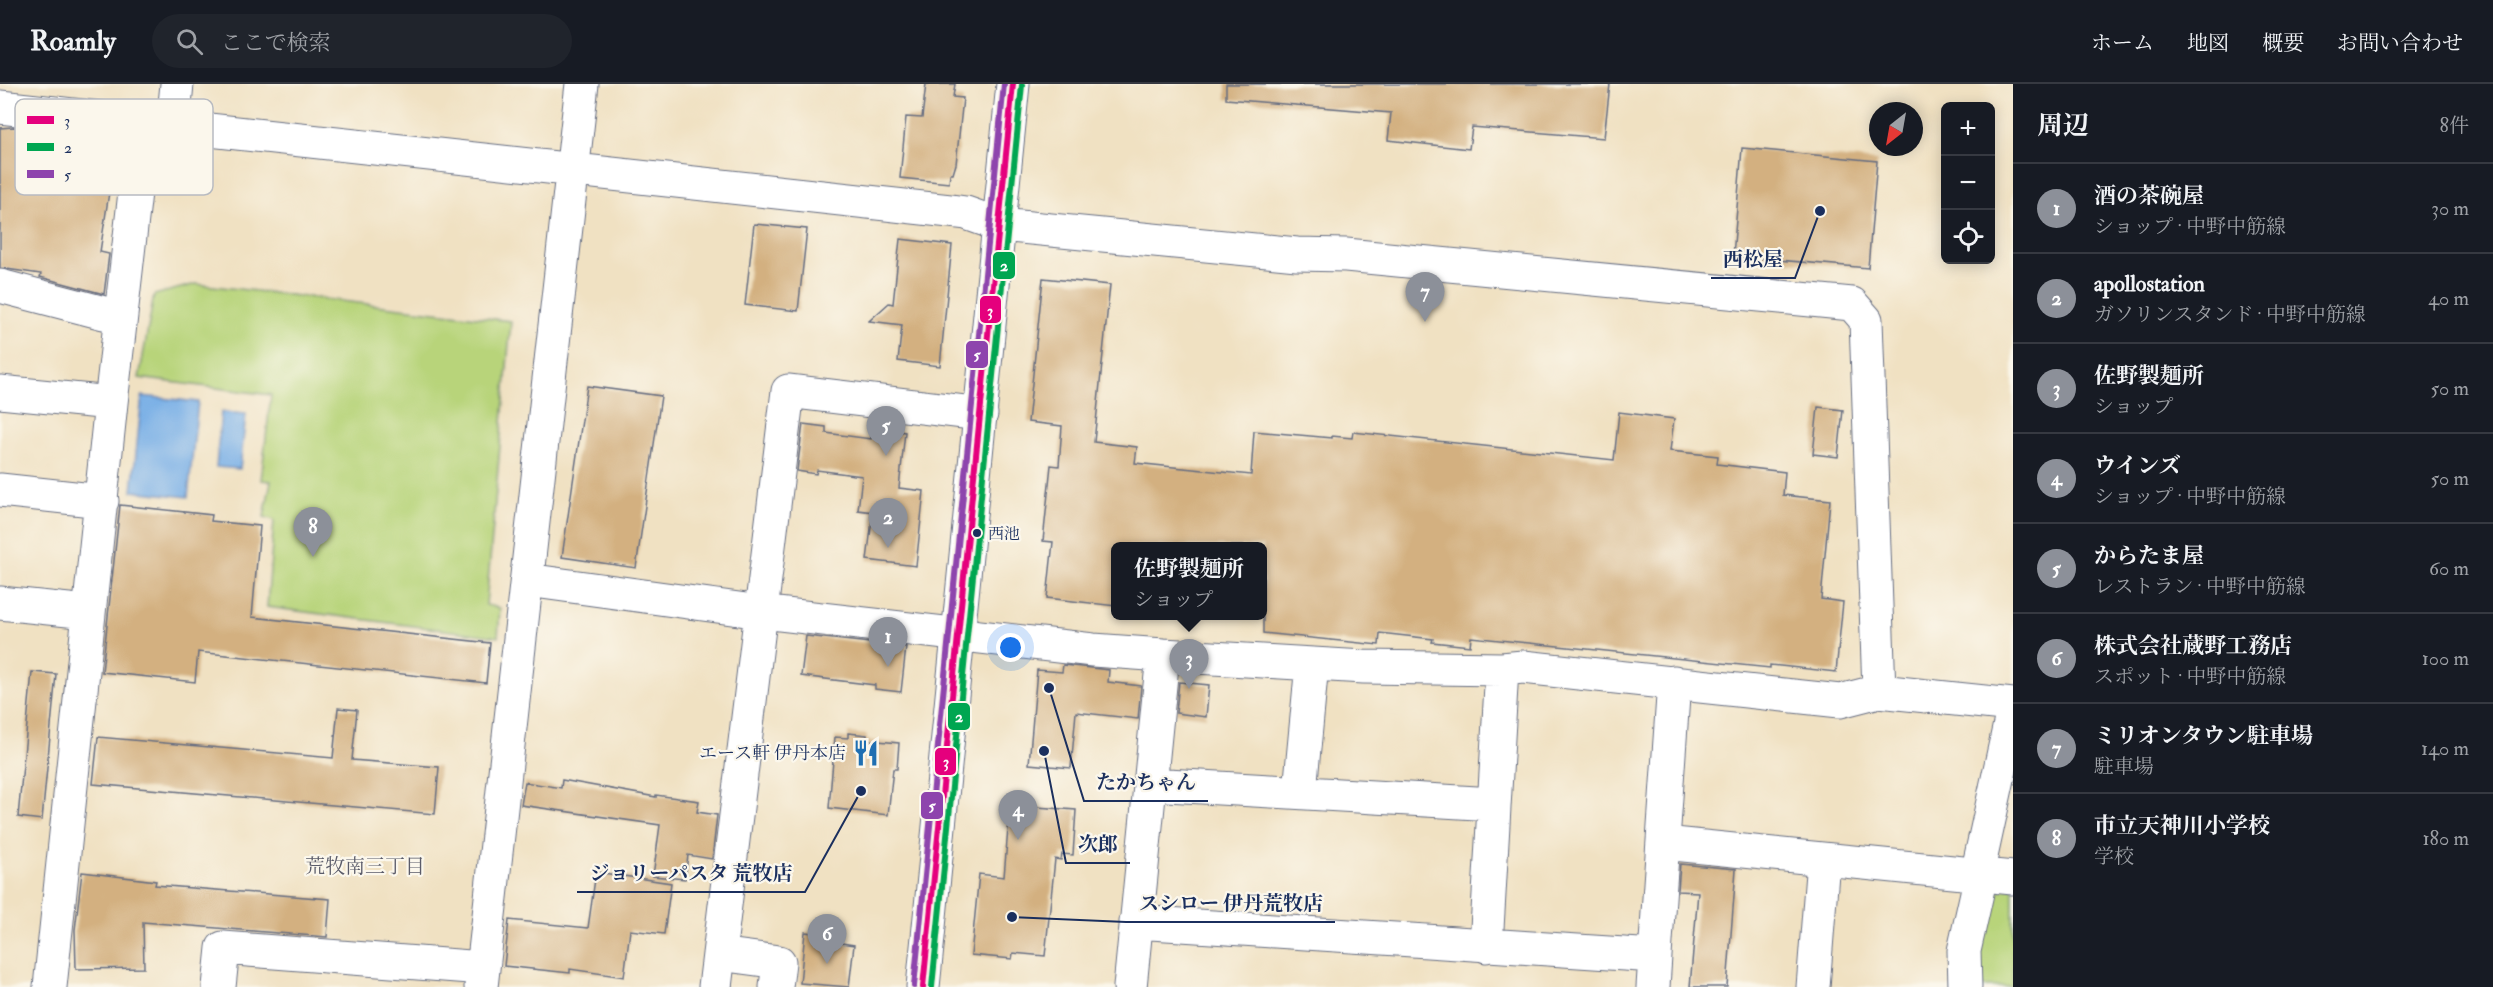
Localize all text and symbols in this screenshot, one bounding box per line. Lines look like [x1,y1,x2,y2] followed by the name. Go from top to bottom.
[152,14,572,68] search box
[30,24,116,59] text: Roamly
[173,25,206,58] icon: search
[221,29,331,57] text: ここで検索
[2091,30,2154,57] text: ホーム
[2187,30,2229,57] text: 地図
[2262,30,2304,57] text: 概要
[2337,30,2463,57] text: お問い合わせ
[15,99,213,195] legend
[1869,102,1923,156] north arrow
[1941,102,1995,264] map controls
[1941,102,1995,156] button: +
[2037,110,2089,142] text: 周辺
[64,111,70,131] text: 3
[2440,113,2469,138] text: 8件
[64,138,72,158] text: 2
[1941,156,1995,210] button: −
[64,165,71,185] text: 5
[2094,182,2204,210] text: 酒の茶碗屋
[2053,196,2060,221] text: 1
[2431,196,2469,221] text: 30 m
[1941,210,1995,264] button: locate
[2094,214,2286,239] text: ショップ · 中野中筋線
[1711,240,1795,278] callout: 西松屋
[1723,247,1783,272] text: 西松屋
[992,251,1016,280] line badge: 2
[1000,256,1008,276] text: 2
[2094,270,2205,298] text: apollostation
[1406,272,1444,322] pin: 7
[2051,286,2062,311] text: 2
[2428,286,2469,311] text: 40 m
[979,295,1002,324] line badge: 3
[987,301,993,321] text: 3
[2094,302,2366,327] text: ガソリンスタンド · 中野中筋線
[965,340,989,369] line badge: 5
[973,345,981,365] text: 5
[2094,362,2204,390] text: 佐野製麺所
[2053,376,2060,401] text: 3
[2430,376,2469,401] text: 50 m
[2094,394,2174,419] text: ショップ
[866,406,906,456] pin: 5
[2094,452,2181,480] text: ウインズ
[2051,466,2062,491] text: 4
[2430,466,2469,491] text: 50 m
[2094,484,2286,509] text: ショップ · 中野中筋線
[868,498,908,548] pin: 2
[294,508,332,557] pin: 8
[988,524,1020,544] place label: 西池
[971,527,983,539] marker: 西池
[1111,542,1267,620] popup
[2094,542,2204,570] text: からたま屋
[1134,555,1244,583] text: 佐野製麺所
[2052,556,2061,581] text: 5
[2429,556,2469,581] text: 60 m
[2094,574,2306,599] text: レストラン · 中野中筋線
[1134,587,1214,612] text: ショップ
[868,618,908,667] pin: 1
[2094,632,2292,660] text: 株式会社蔵野工務店
[996,633,1025,662] your location
[1170,640,1208,689] pin: 3
[2051,646,2062,671] text: 6
[2422,646,2469,671] text: 100 m
[2094,664,2286,689] text: スポット · 中野中筋線
[947,702,971,731] line badge: 2
[955,707,963,727] text: 2
[2094,722,2313,750] text: ミリオンタウン駐車場
[2052,736,2061,761] text: 7
[2421,736,2469,761] text: 140 m
[851,738,881,768] restaurant icon: エース軒 伊丹本店
[699,742,846,765] place label: エース軒 伊丹本店
[934,747,957,776] line badge: 3
[943,752,949,772] text: 3
[2094,754,2154,779] text: 駐車場
[1084,763,1208,801] callout: たかちゃん
[1096,770,1196,795] text: たかちゃん
[998,790,1038,840] pin: 4
[920,791,944,820] line badge: 5
[928,796,936,816] text: 5
[2094,812,2270,840] text: 市立天神川小学校
[1066,825,1130,863] callout: 次郎
[2052,826,2061,851] text: 8
[2422,826,2469,851] text: 180 m
[1078,832,1118,857] text: 次郎
[2094,844,2134,869] text: 学校
[305,854,425,879] district label: 荒牧南三丁目
[577,854,805,892] callout: ジョリーパスタ 荒牧店
[590,861,792,886] text: ジョリーパスタ 荒牧店
[1126,884,1335,922] callout: スシロー 伊丹荒牧店
[1139,891,1323,916] text: スシロー 伊丹荒牧店
[808,914,846,964] pin: 6

